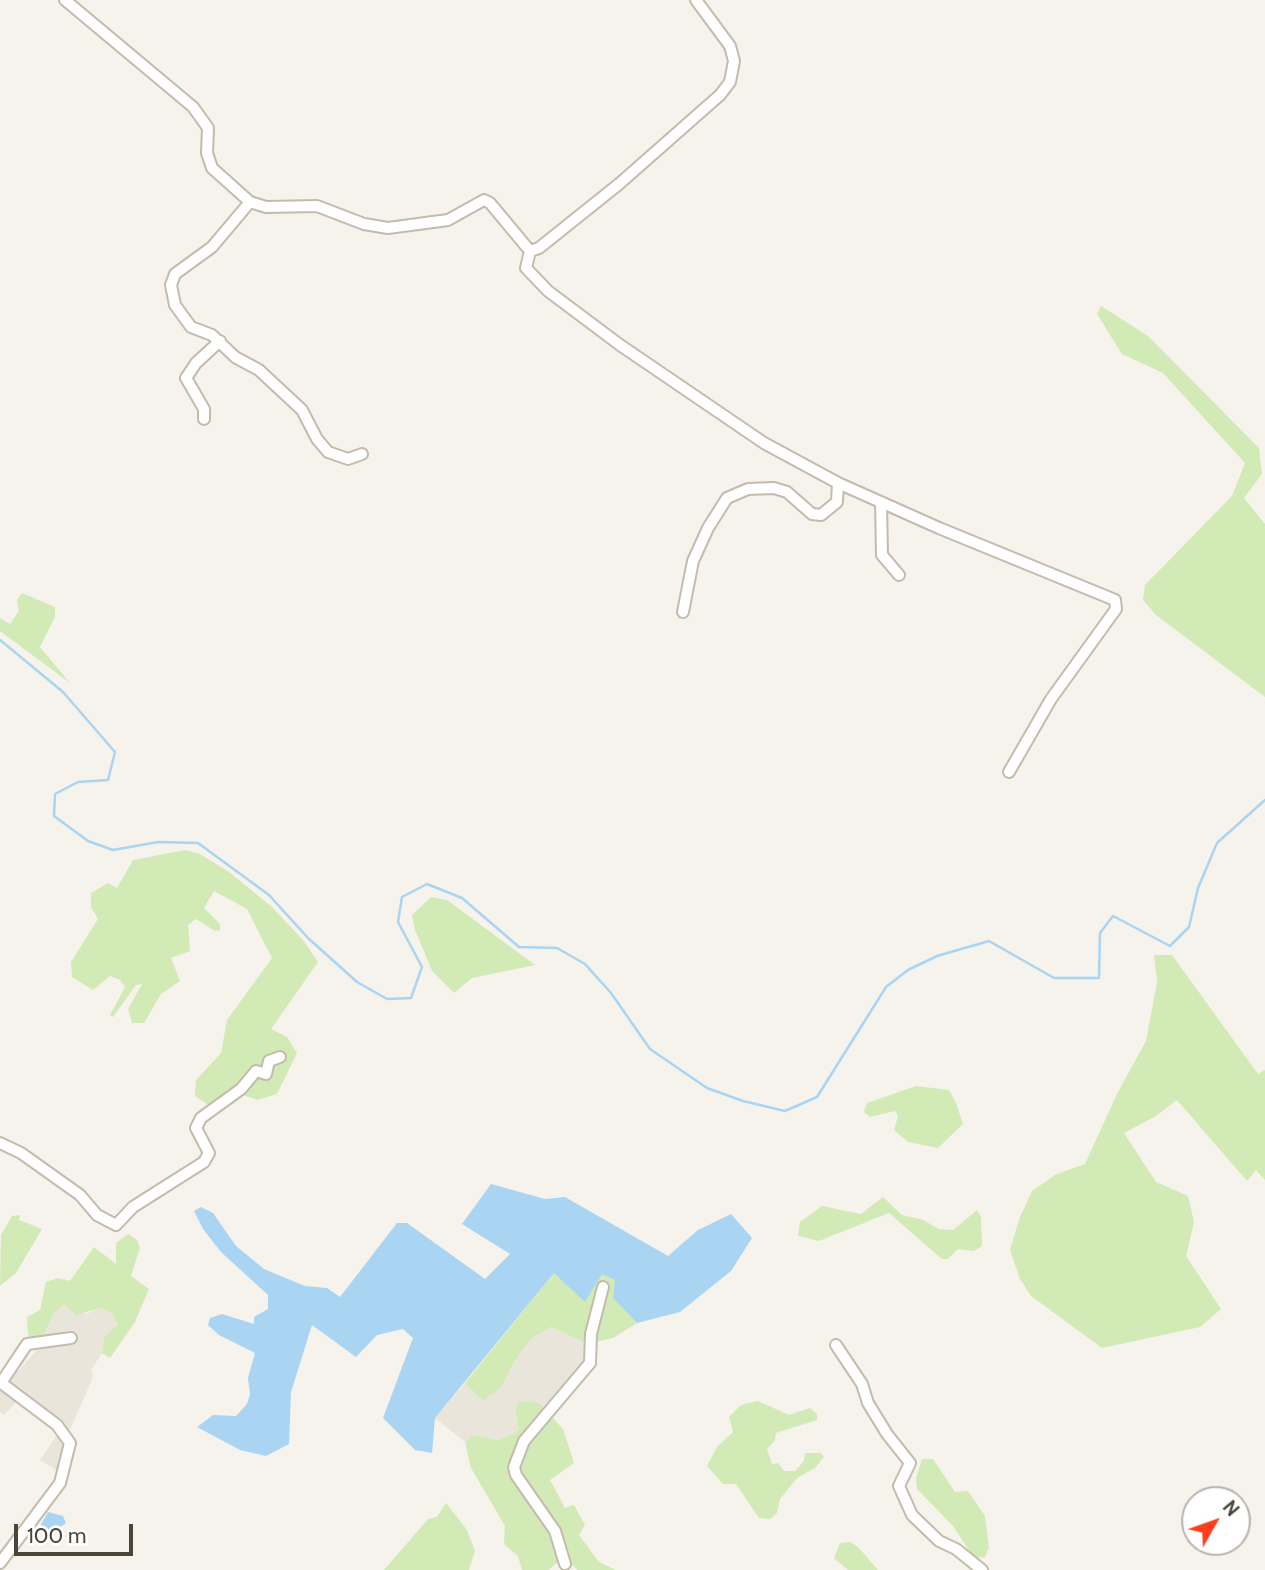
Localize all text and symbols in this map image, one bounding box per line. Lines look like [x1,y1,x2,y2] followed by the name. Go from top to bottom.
[1181,1486,1251,1556] north arrow
[1218,1496,1244,1521] text: N
[18,1510,136,1554] scale bar
[27,1523,86,1548] text: 100 m

